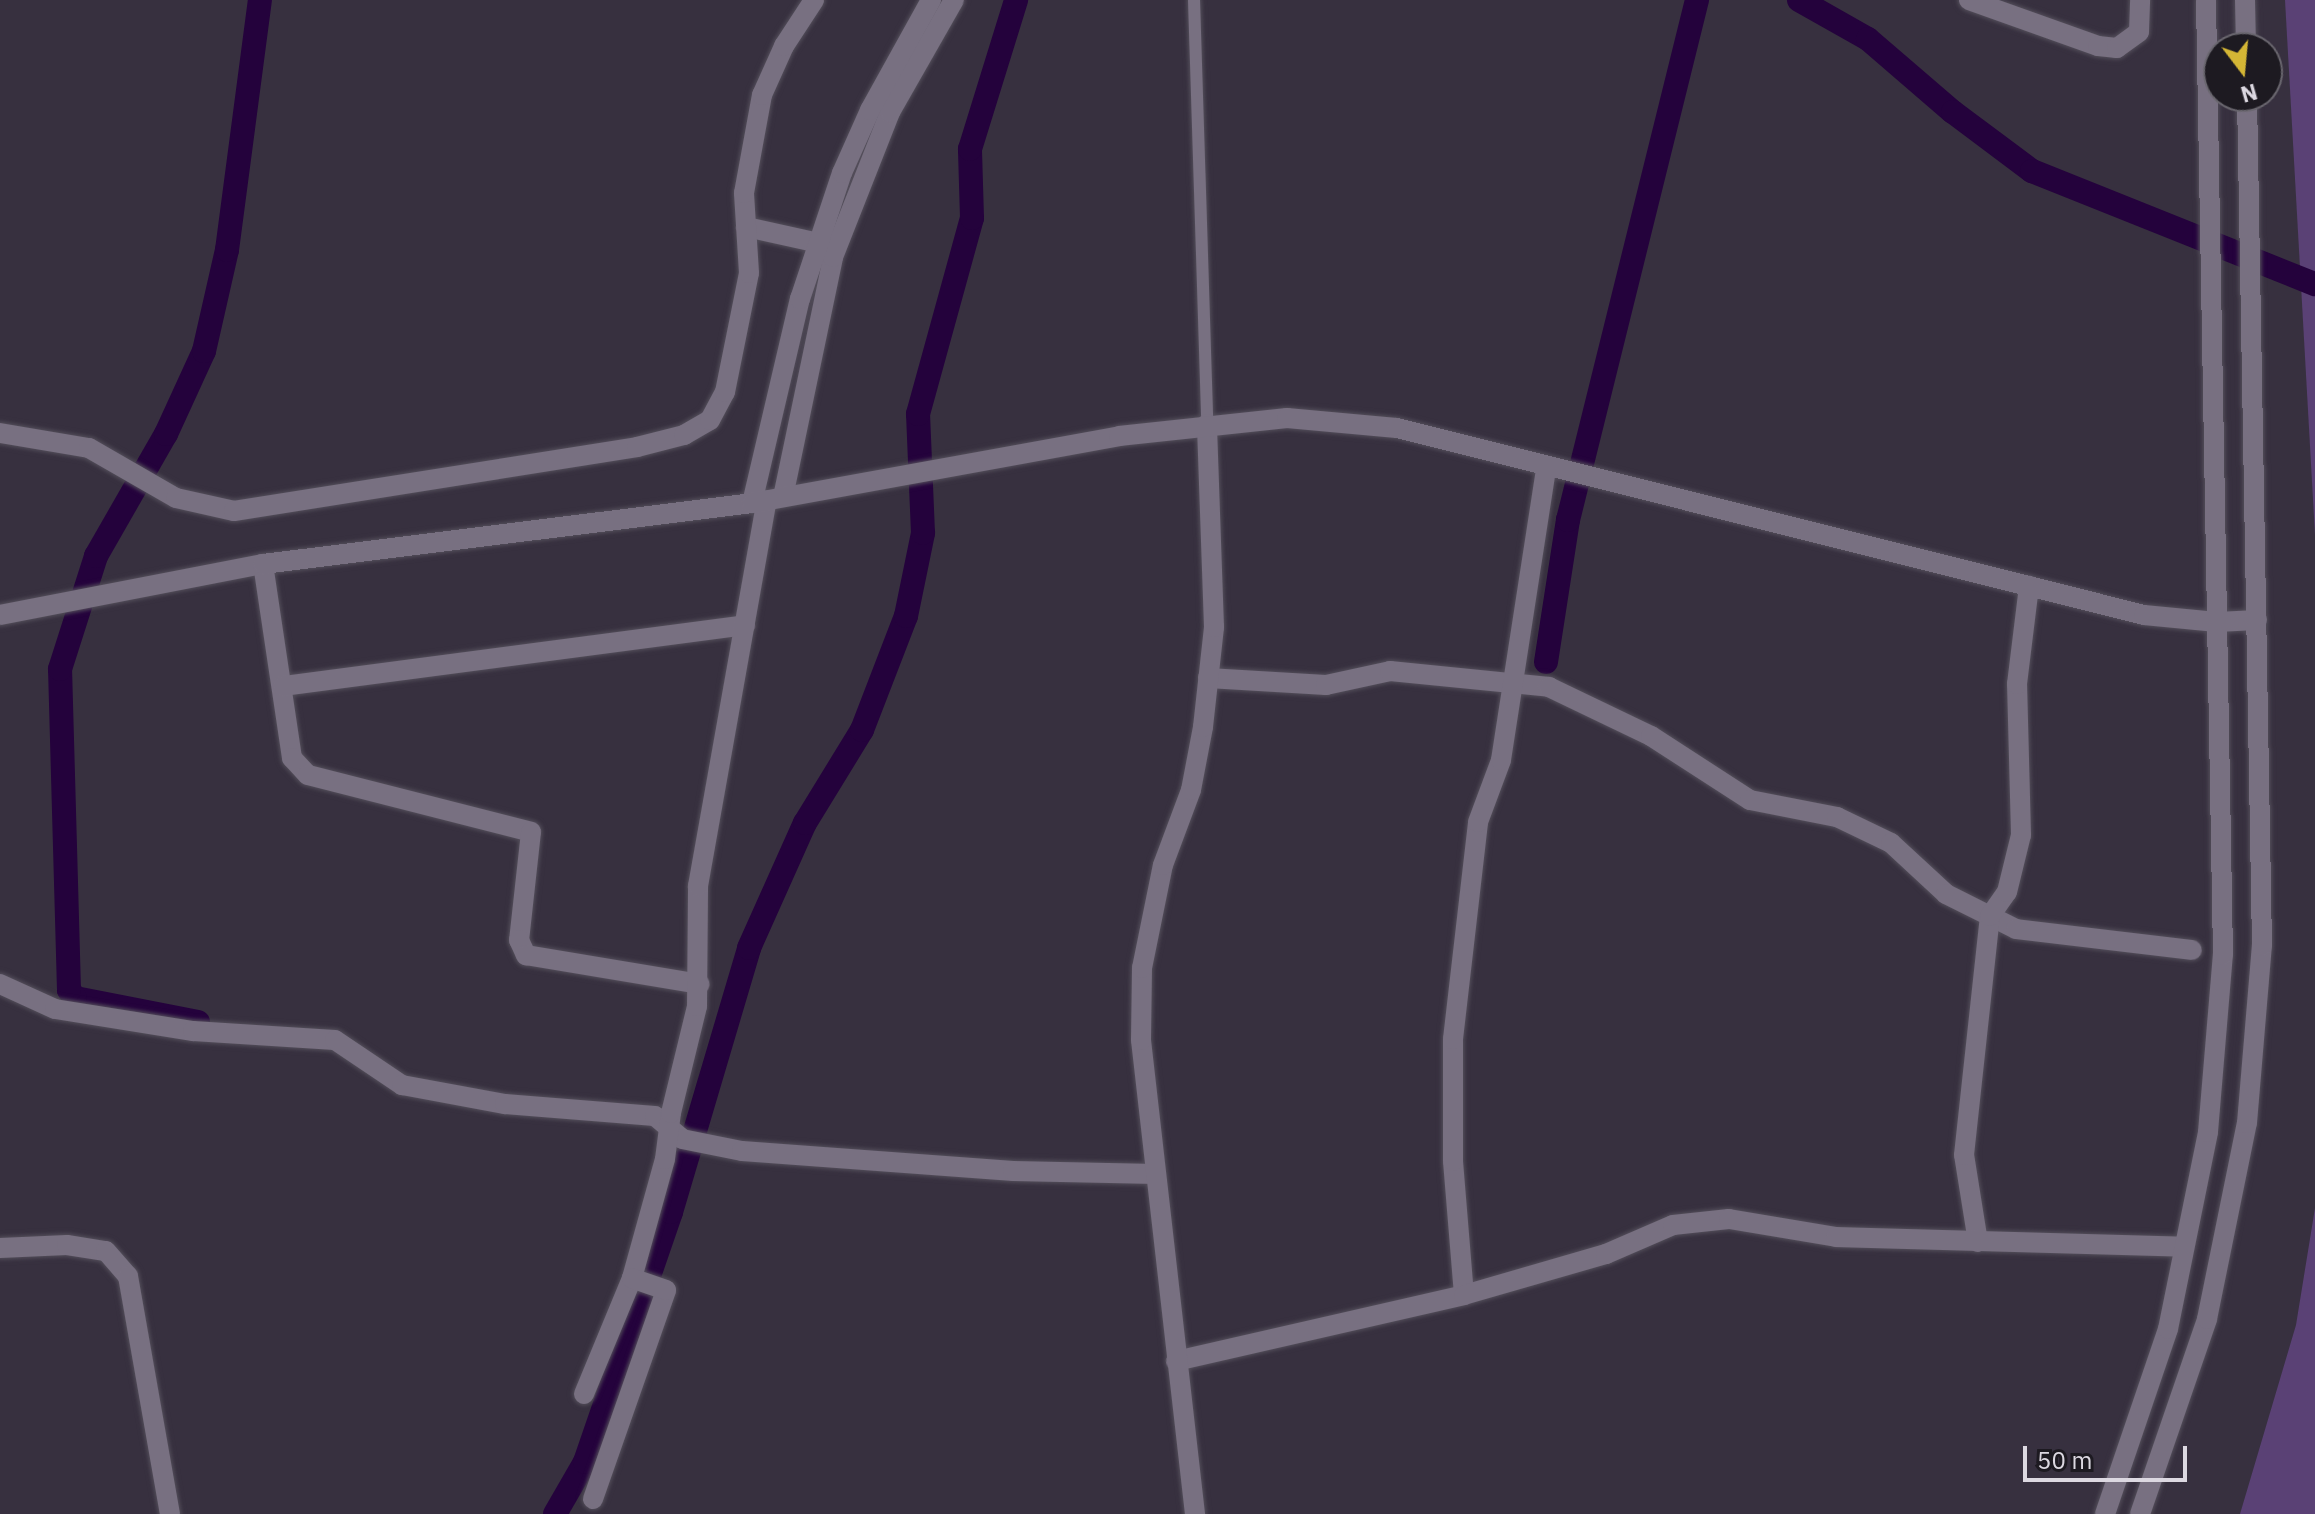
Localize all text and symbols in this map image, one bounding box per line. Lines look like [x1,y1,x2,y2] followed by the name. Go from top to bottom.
[2203,32,2283,112] north arrow
[2238,77,2261,110] text: N
[2027,1430,2191,1480] scale bar
[2037,1444,2092,1476] text: 50 m

